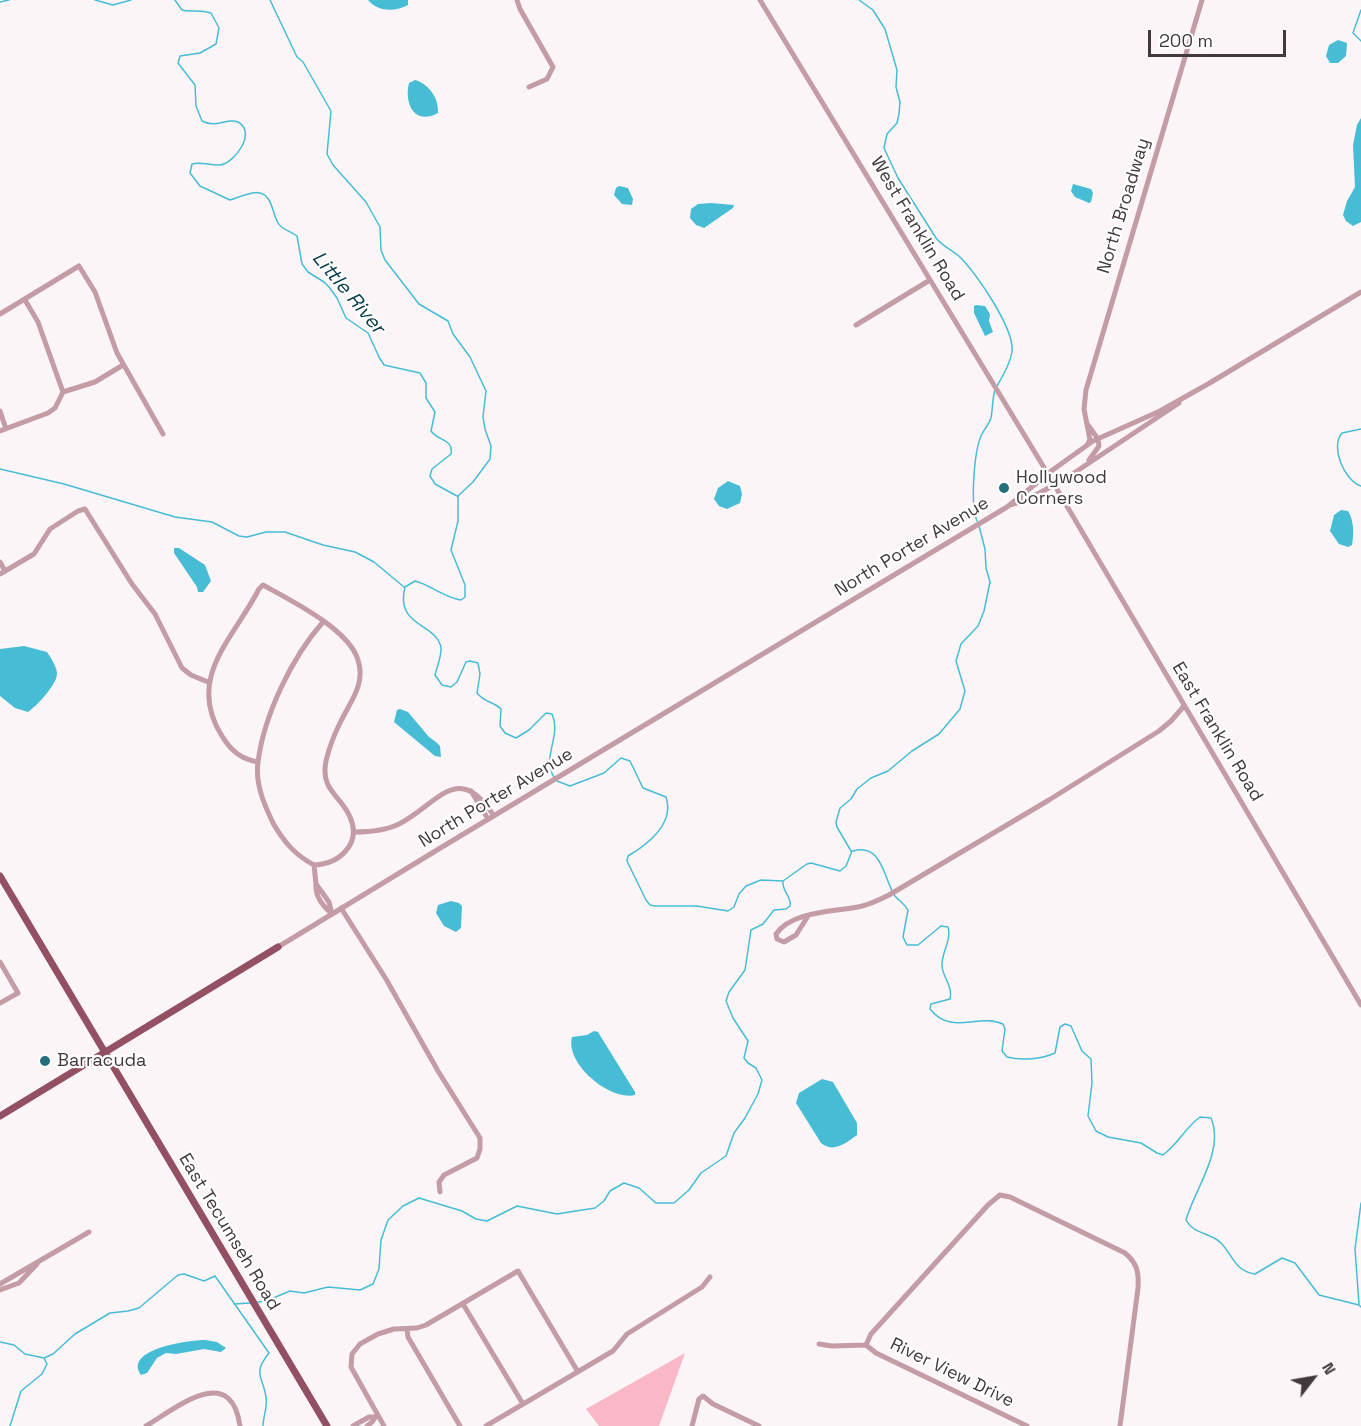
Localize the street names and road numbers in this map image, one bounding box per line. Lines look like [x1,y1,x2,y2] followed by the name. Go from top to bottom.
[1093,136,1155,276] street label: North Broadway
[865,153,969,305] street label: West Franklin Road
[831,492,993,602] street label: North Porter Avenue
[1167,658,1267,806] street label: East Franklin Road
[415,743,577,853] street label: North Porter Avenue
[174,1150,284,1314] street label: East Tecumseh Road
[886,1334,1018,1412] street label: River View Drive

